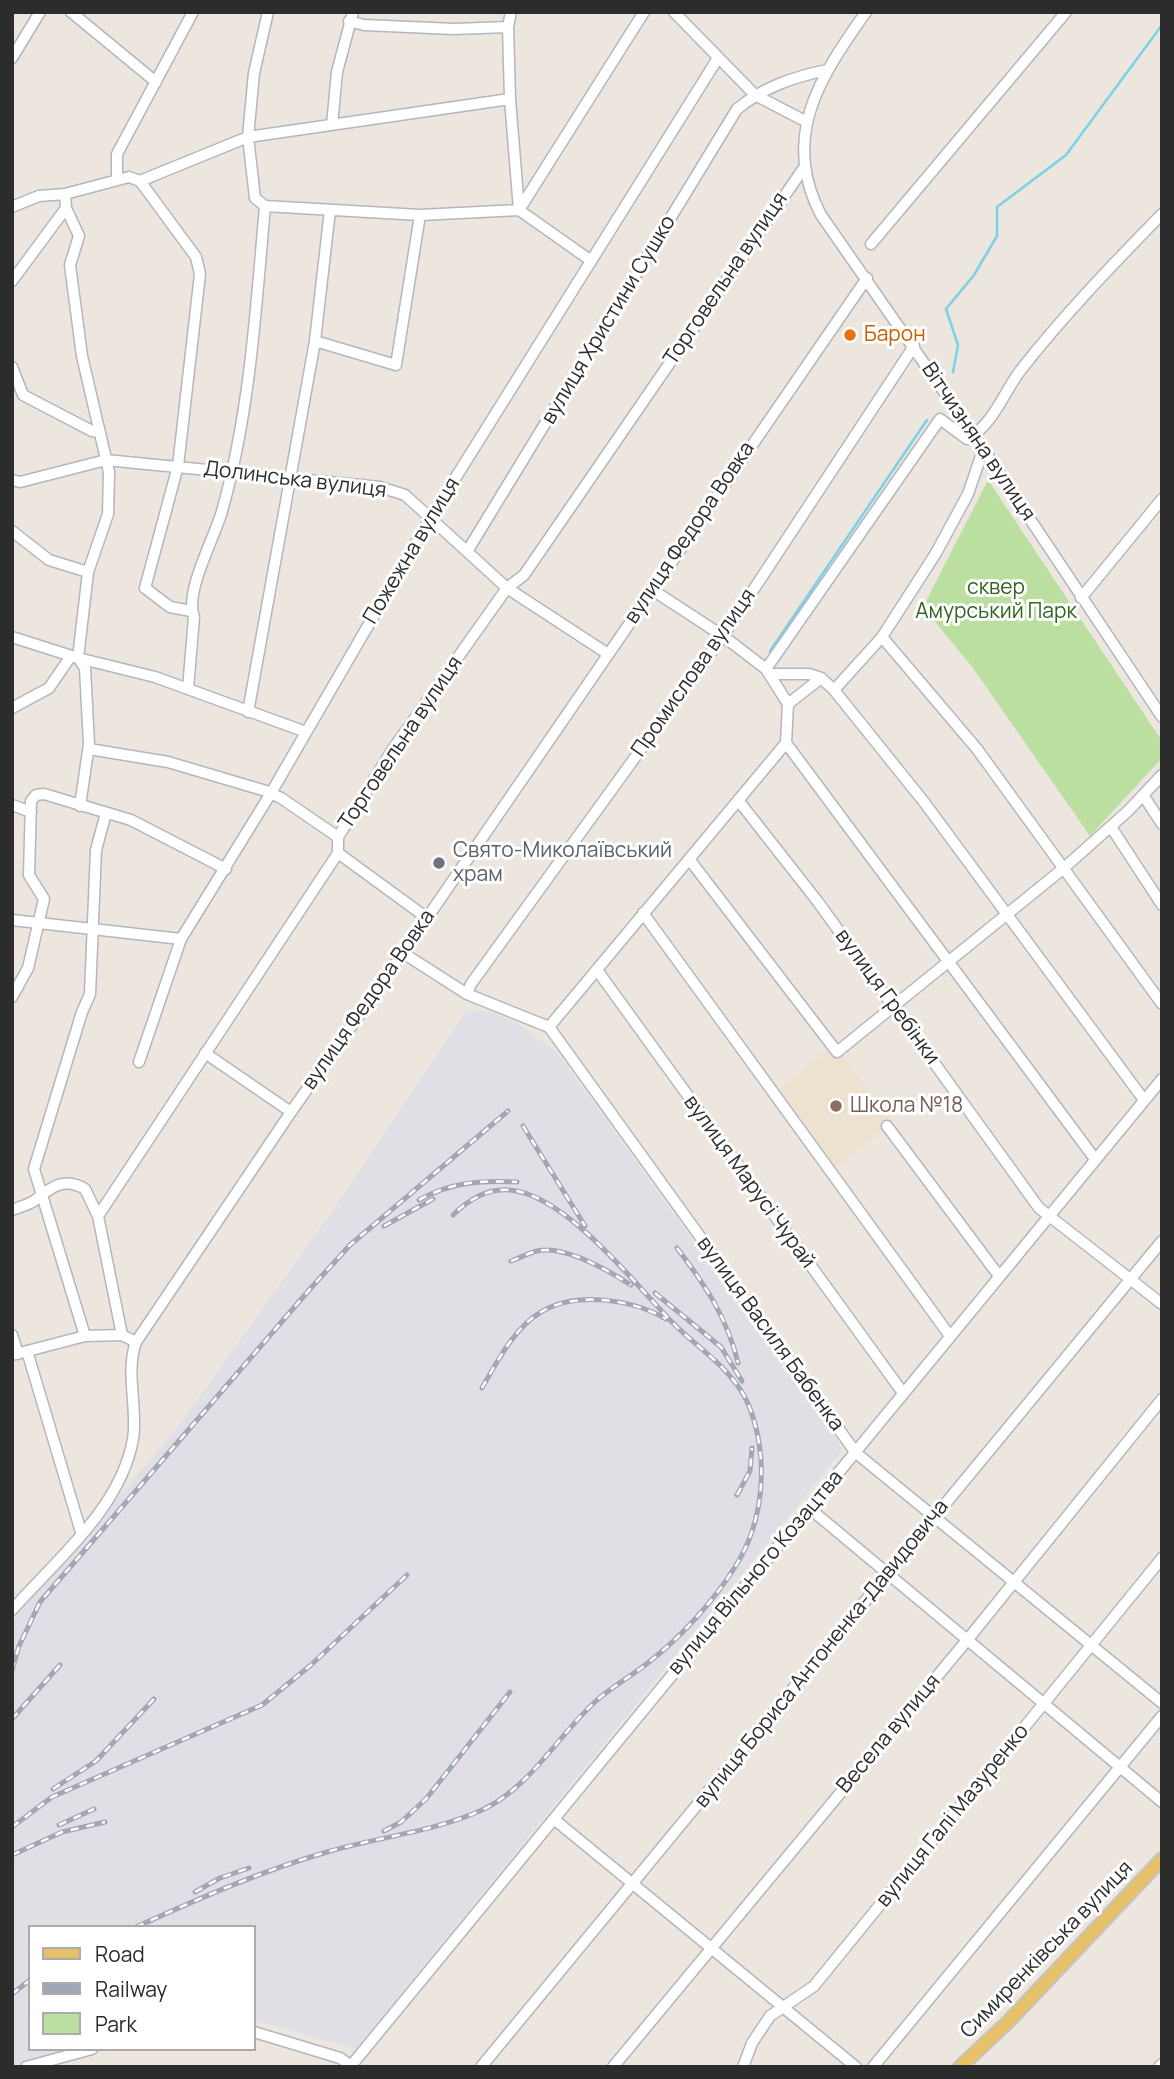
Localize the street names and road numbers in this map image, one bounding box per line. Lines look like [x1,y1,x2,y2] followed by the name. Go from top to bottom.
[659,188,793,370] street label: Торговельна вулиця
[537,211,681,429] street label: вулиця Христини Сушко
[916,358,1040,526] street label: Вітчизняна вулиця
[620,437,760,629] street label: вулиця Федора Вовка
[202,456,388,504] street label: Долинська вулиця
[358,473,466,629] street label: Пожежна вулиця
[627,584,761,762] street label: Промислова вулиця
[334,652,468,834] street label: Торговельна вулиця
[297,905,441,1095] street label: вулиця Федора Вовка
[829,924,945,1070] street label: вулиця Гребінки
[678,1091,820,1273] street label: вулиця Марусі Чурай
[691,1232,849,1436] street label: вулиця Василя Бабенка
[663,1466,849,1680] street label: вулиця Вільного Козацтва
[690,1495,954,1813] street label: вулиця Бориса Антоненка-Давидовича
[832,1669,946,1799] street label: Весела вулиця
[871,1719,1035,1913] street label: вулиця Галі Мазуренко
[956,1856,1138,2044] street label: Симиренківська вулиця

